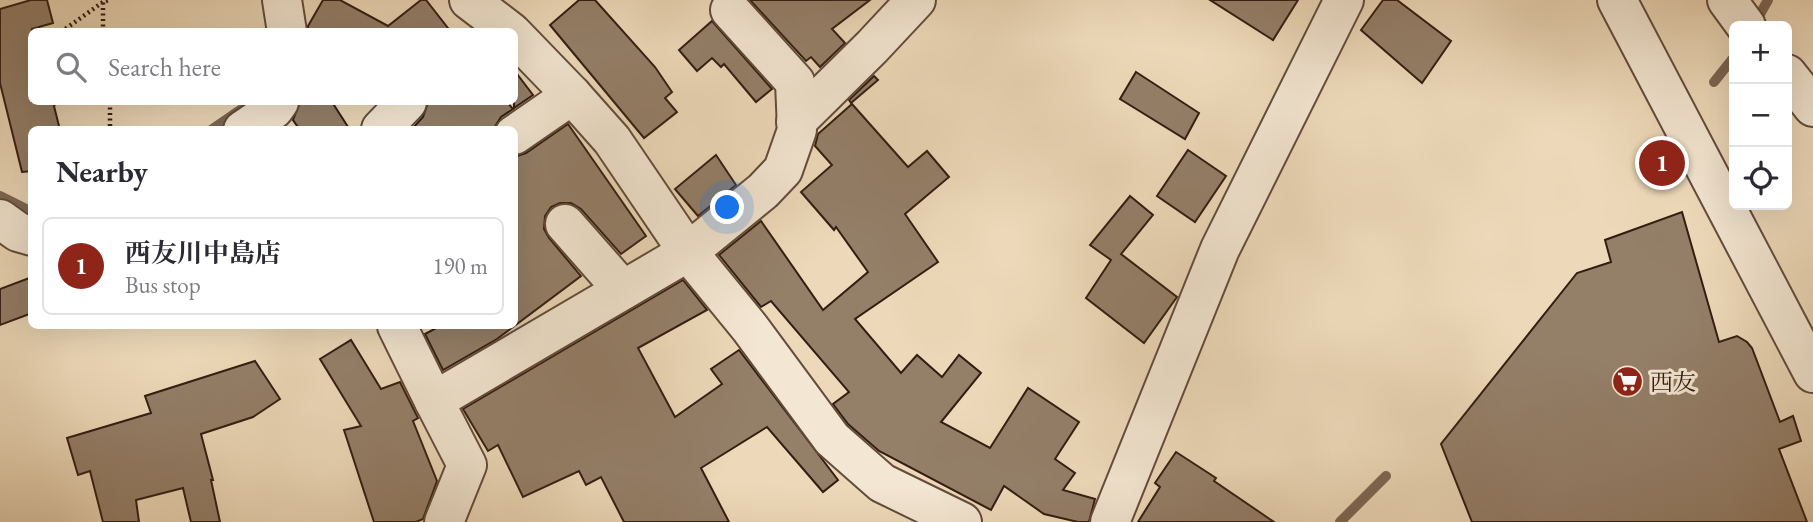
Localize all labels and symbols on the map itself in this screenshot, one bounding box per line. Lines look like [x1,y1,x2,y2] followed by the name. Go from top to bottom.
[1639,137,1685,189] pin: 1
[710,190,744,224] your location
[1610,365,1644,399] supermarket icon: 西友
[1650,367,1696,397] place label: 西友

